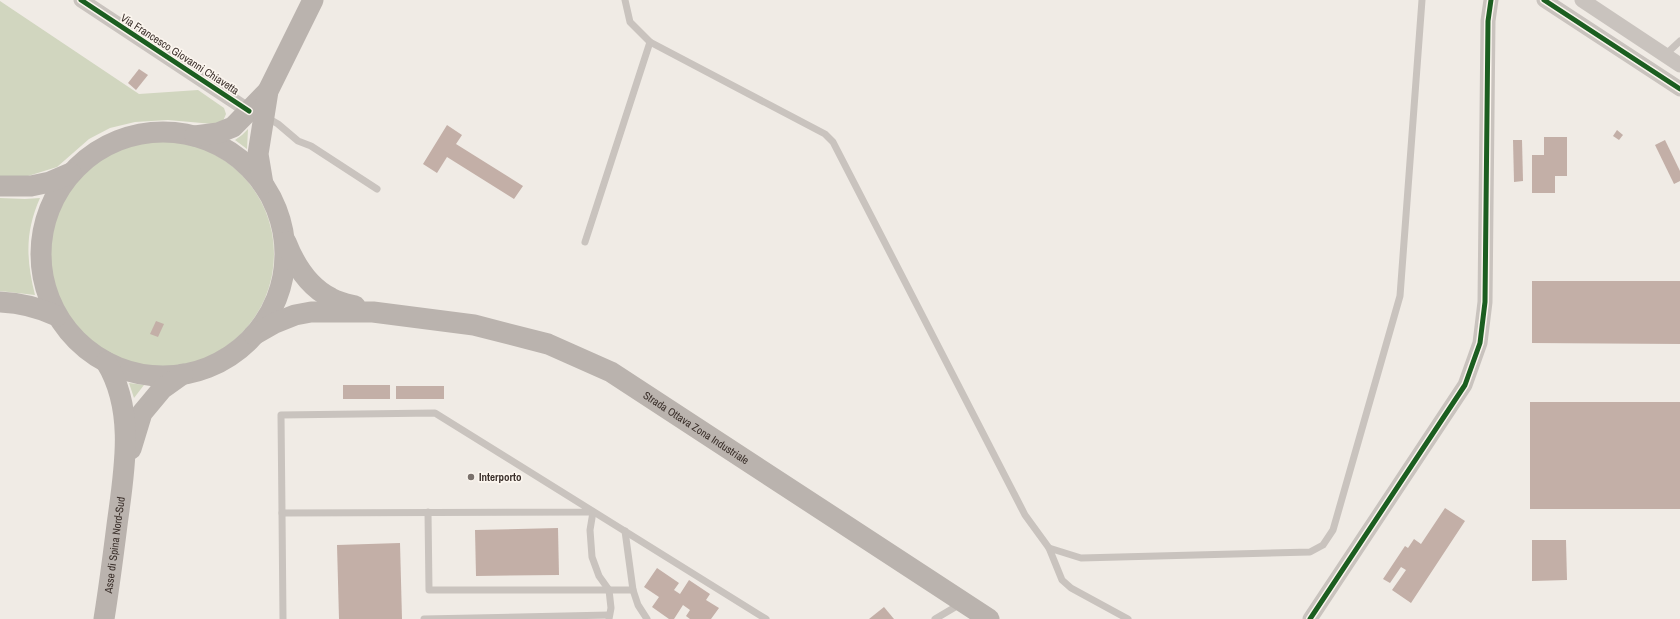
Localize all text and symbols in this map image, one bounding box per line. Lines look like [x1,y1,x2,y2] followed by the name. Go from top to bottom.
[118,10,242,98] street label: Via Francesco Giovanni Chiavetta
[641,388,752,467] street label: Strada Ottava Zona Industriale
[479,470,522,484] place label: Interporto
[466,472,476,482] marker: Interporto
[101,496,128,595] street label: Asse di Spina Nord-Sud

